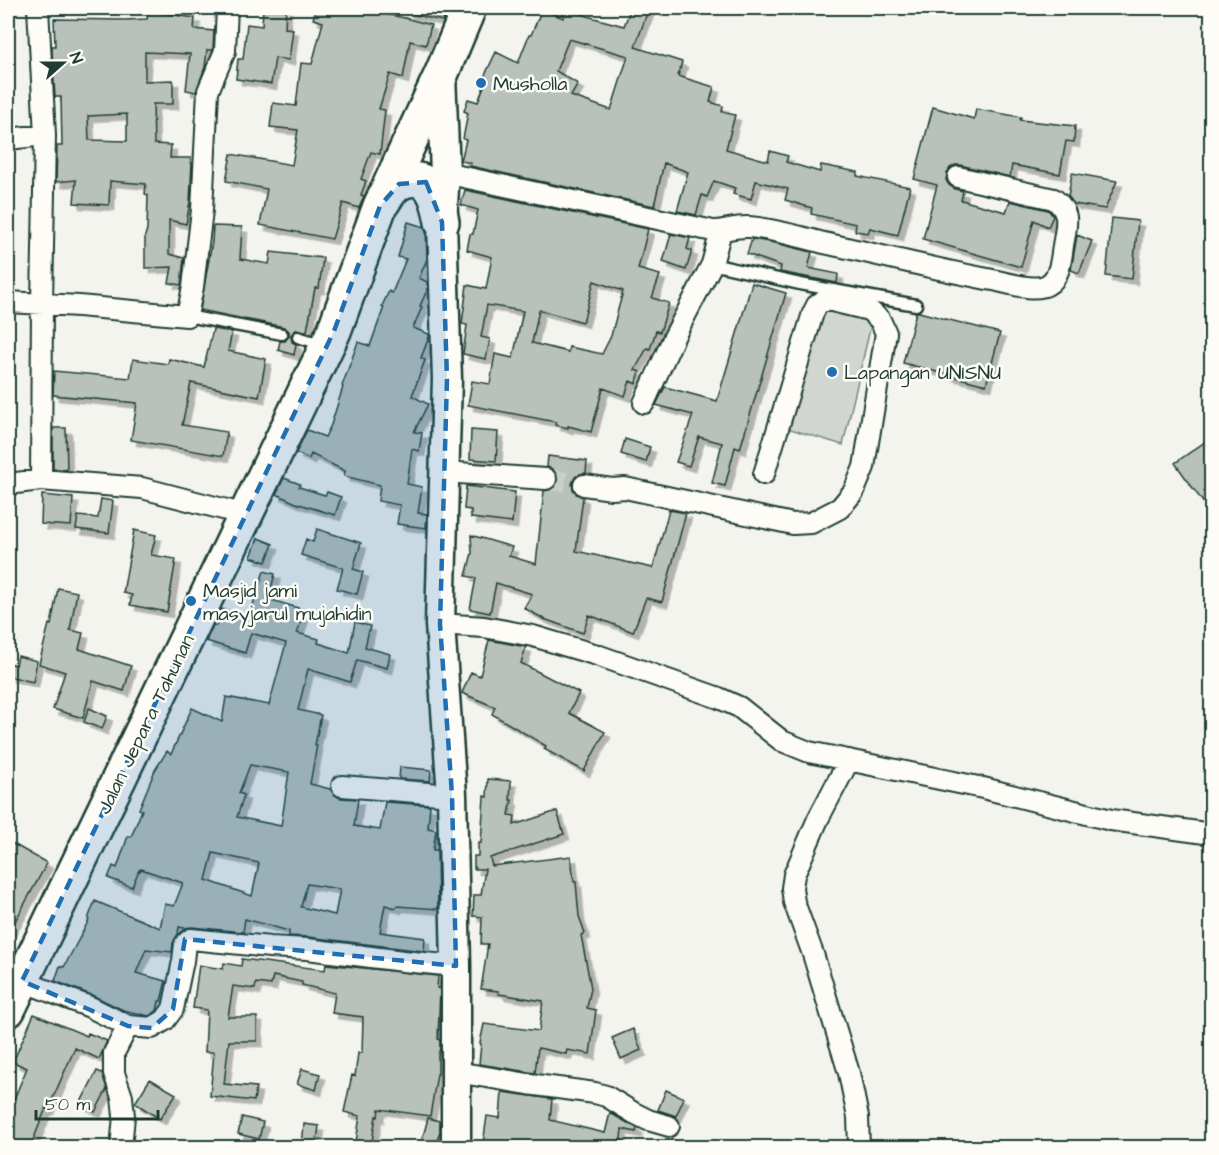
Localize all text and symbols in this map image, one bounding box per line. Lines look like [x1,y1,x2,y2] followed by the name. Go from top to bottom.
[33,33,93,93] north arrow
[64,49,88,67] text: N
[493,70,567,98] place label: Musholla
[474,76,488,90] marker: Musholla
[844,359,1001,388] place label: Lapangan UNISNU
[825,365,839,379] marker: Lapangan UNISNU
[203,577,372,629] place label: Masjid jami masyjarul mujahidin
[184,594,198,608] marker: Masjid jami masyjarul mujahidin
[90,630,202,819] street label: Jalan Jepara Tahunan
[36,1083,158,1121] scale bar
[45,1092,90,1117] text: 50 m

